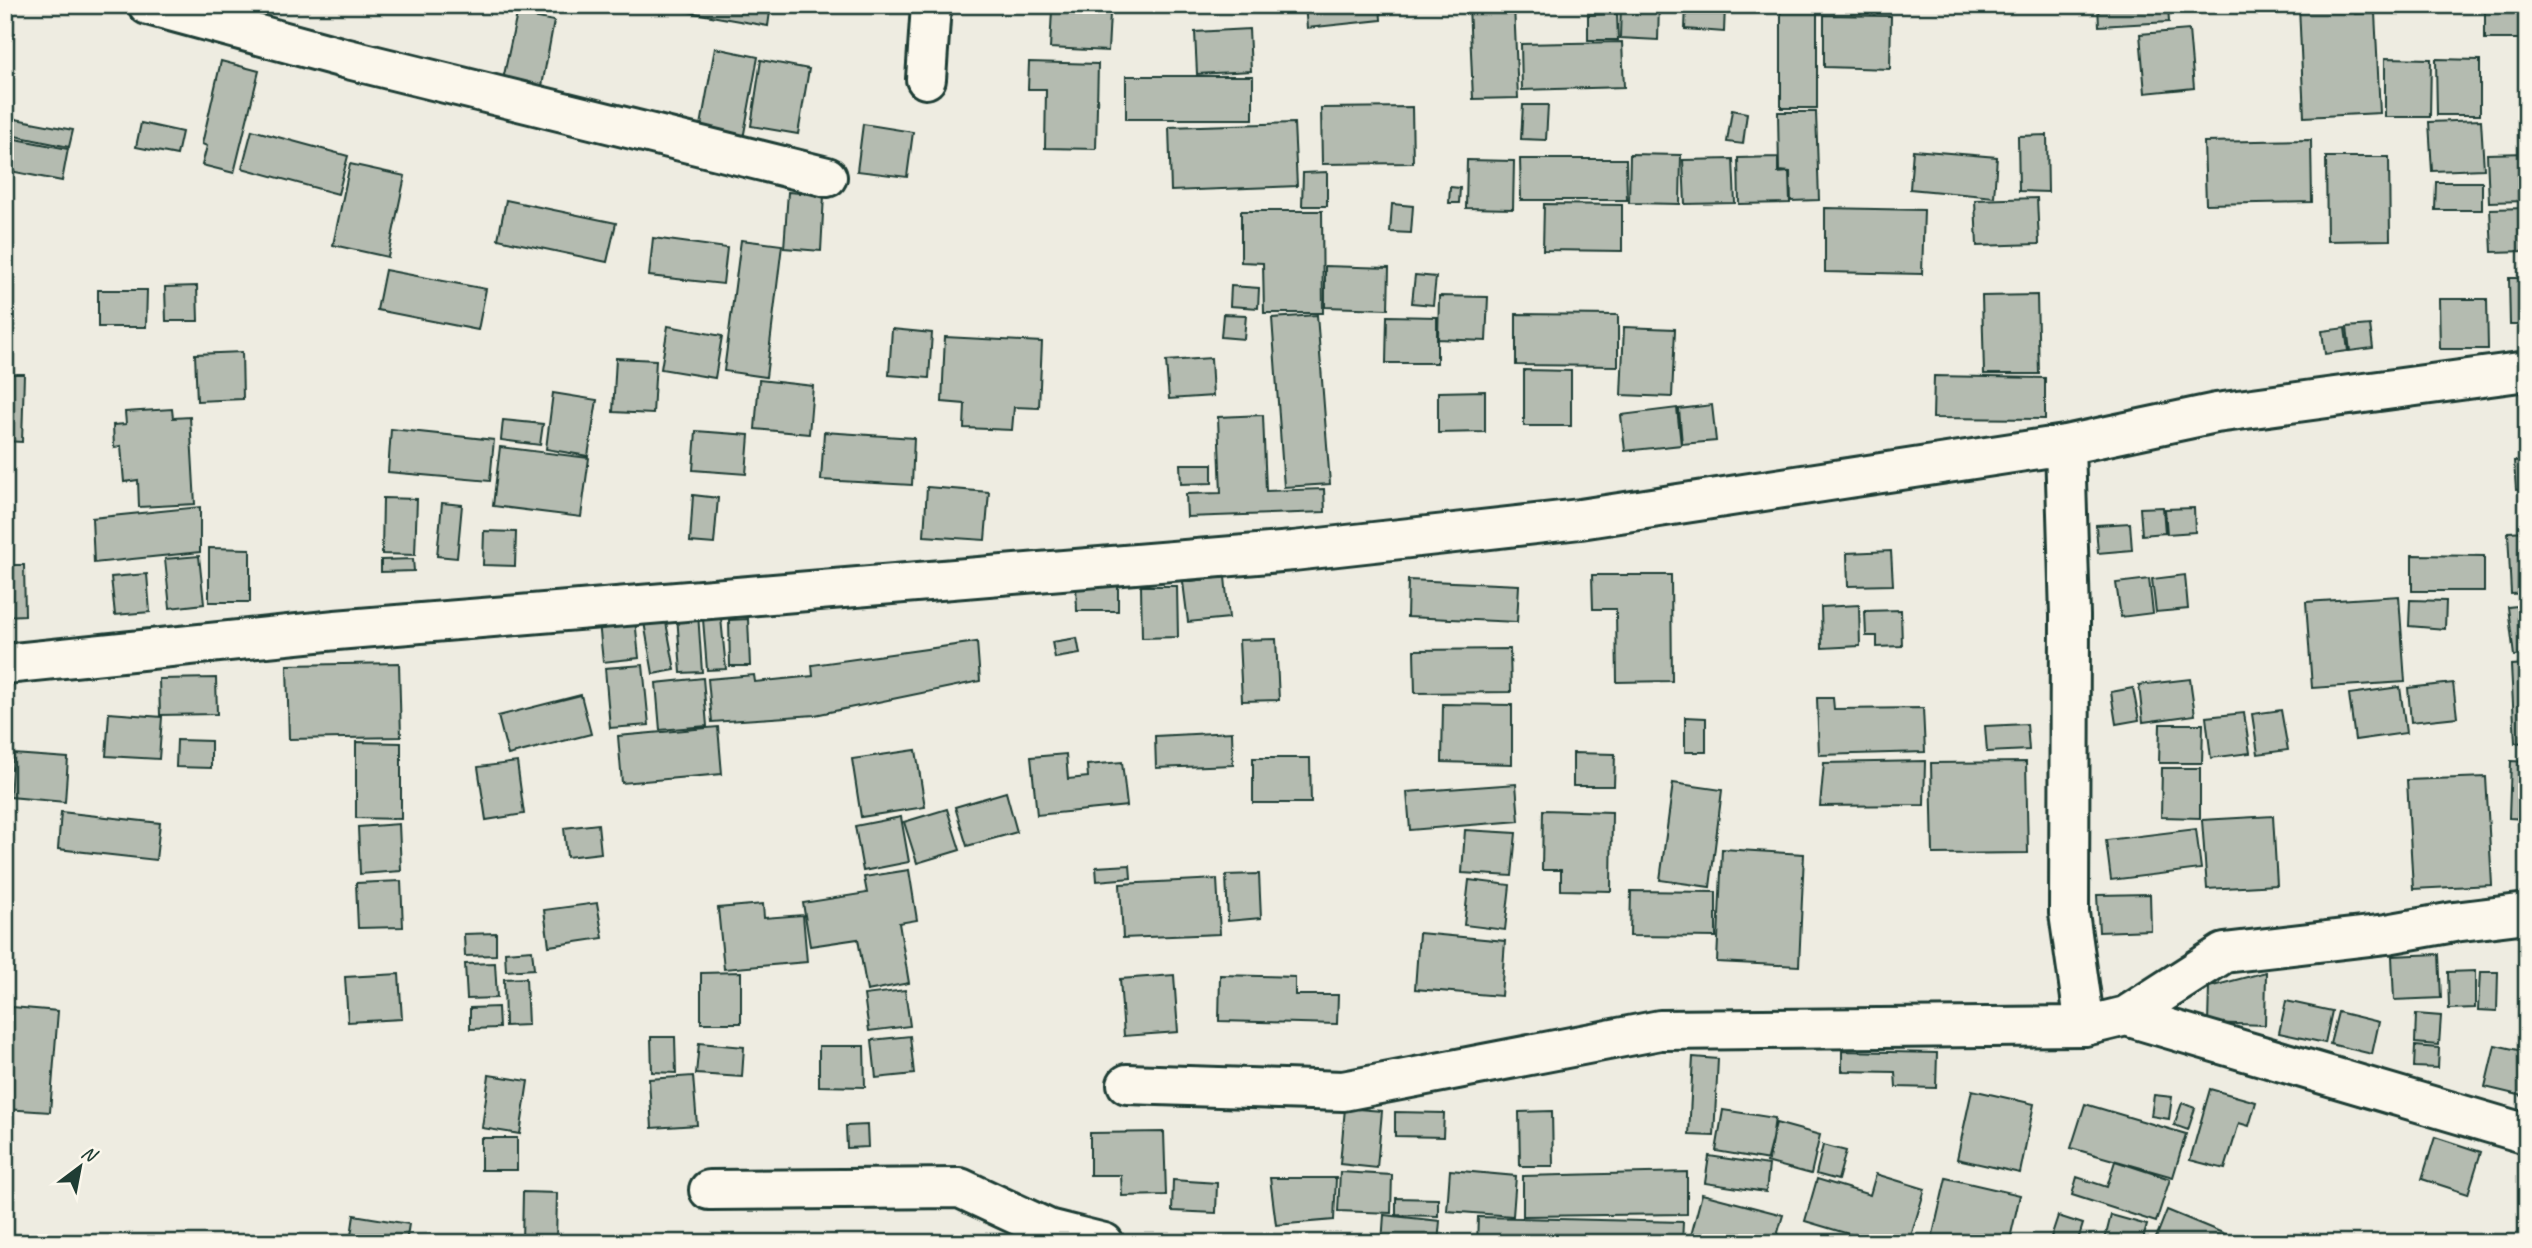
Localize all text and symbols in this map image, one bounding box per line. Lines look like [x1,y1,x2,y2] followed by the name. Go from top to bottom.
[46,1132,116,1202] north arrow
[77,1140,103,1168] text: N

